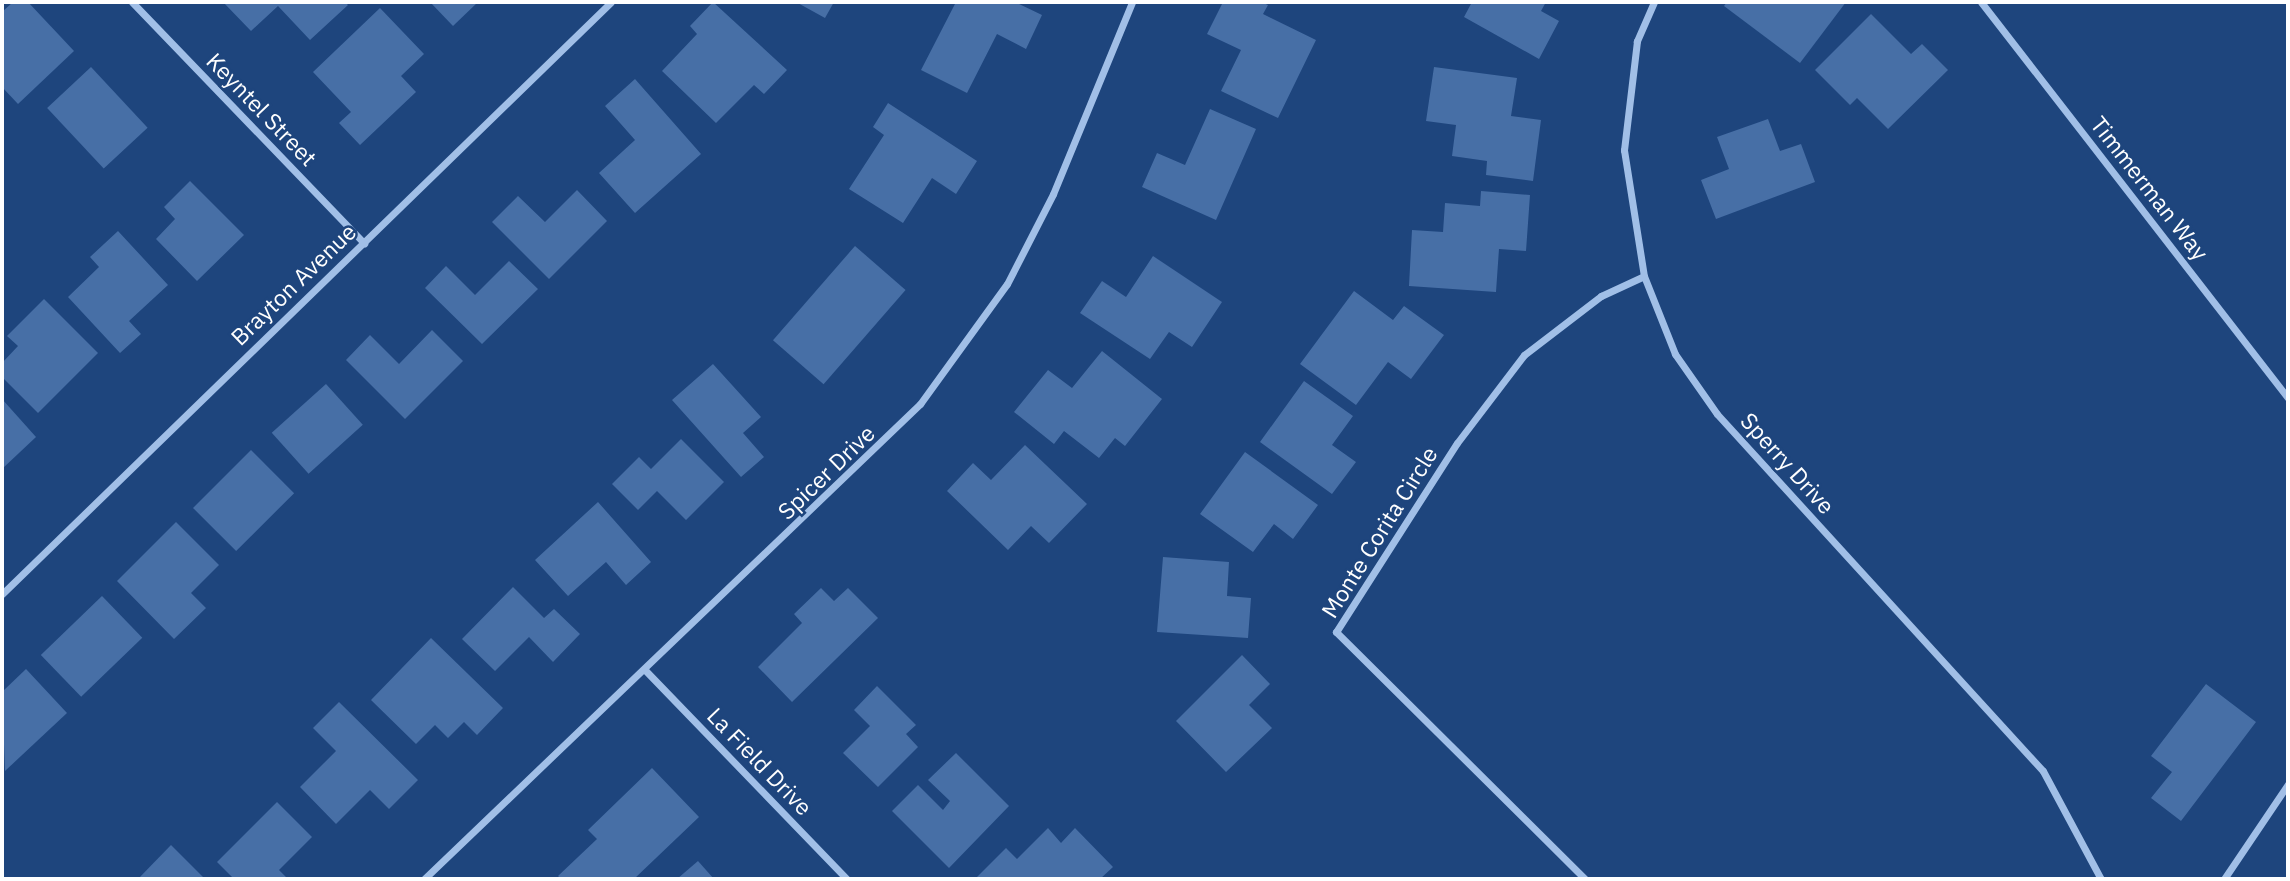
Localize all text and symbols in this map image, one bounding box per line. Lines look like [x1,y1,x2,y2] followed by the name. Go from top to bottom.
[201,47,323,171] street label: Keyntel Street
[2085,111,2215,265] street label: Timmerman Way
[225,217,361,351] street label: Brayton Avenue
[1735,407,1841,519] street label: Sperry Drive
[772,419,880,525] street label: Spicer Drive
[1315,441,1443,623] street label: Monte Corita Circle
[702,701,818,821] street label: La Field Drive

